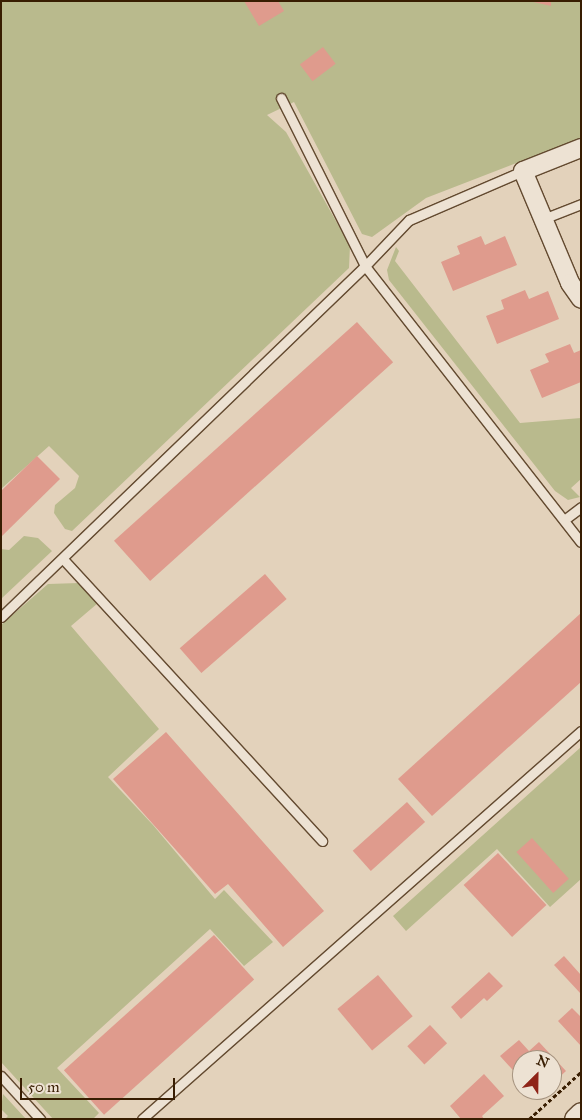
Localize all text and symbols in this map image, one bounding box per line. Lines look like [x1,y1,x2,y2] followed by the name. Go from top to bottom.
[512,1050,562,1100] north arrow
[534,1052,551,1072] text: N
[22,1068,178,1100] scale bar
[28,1078,60,1096] text: 50 m

